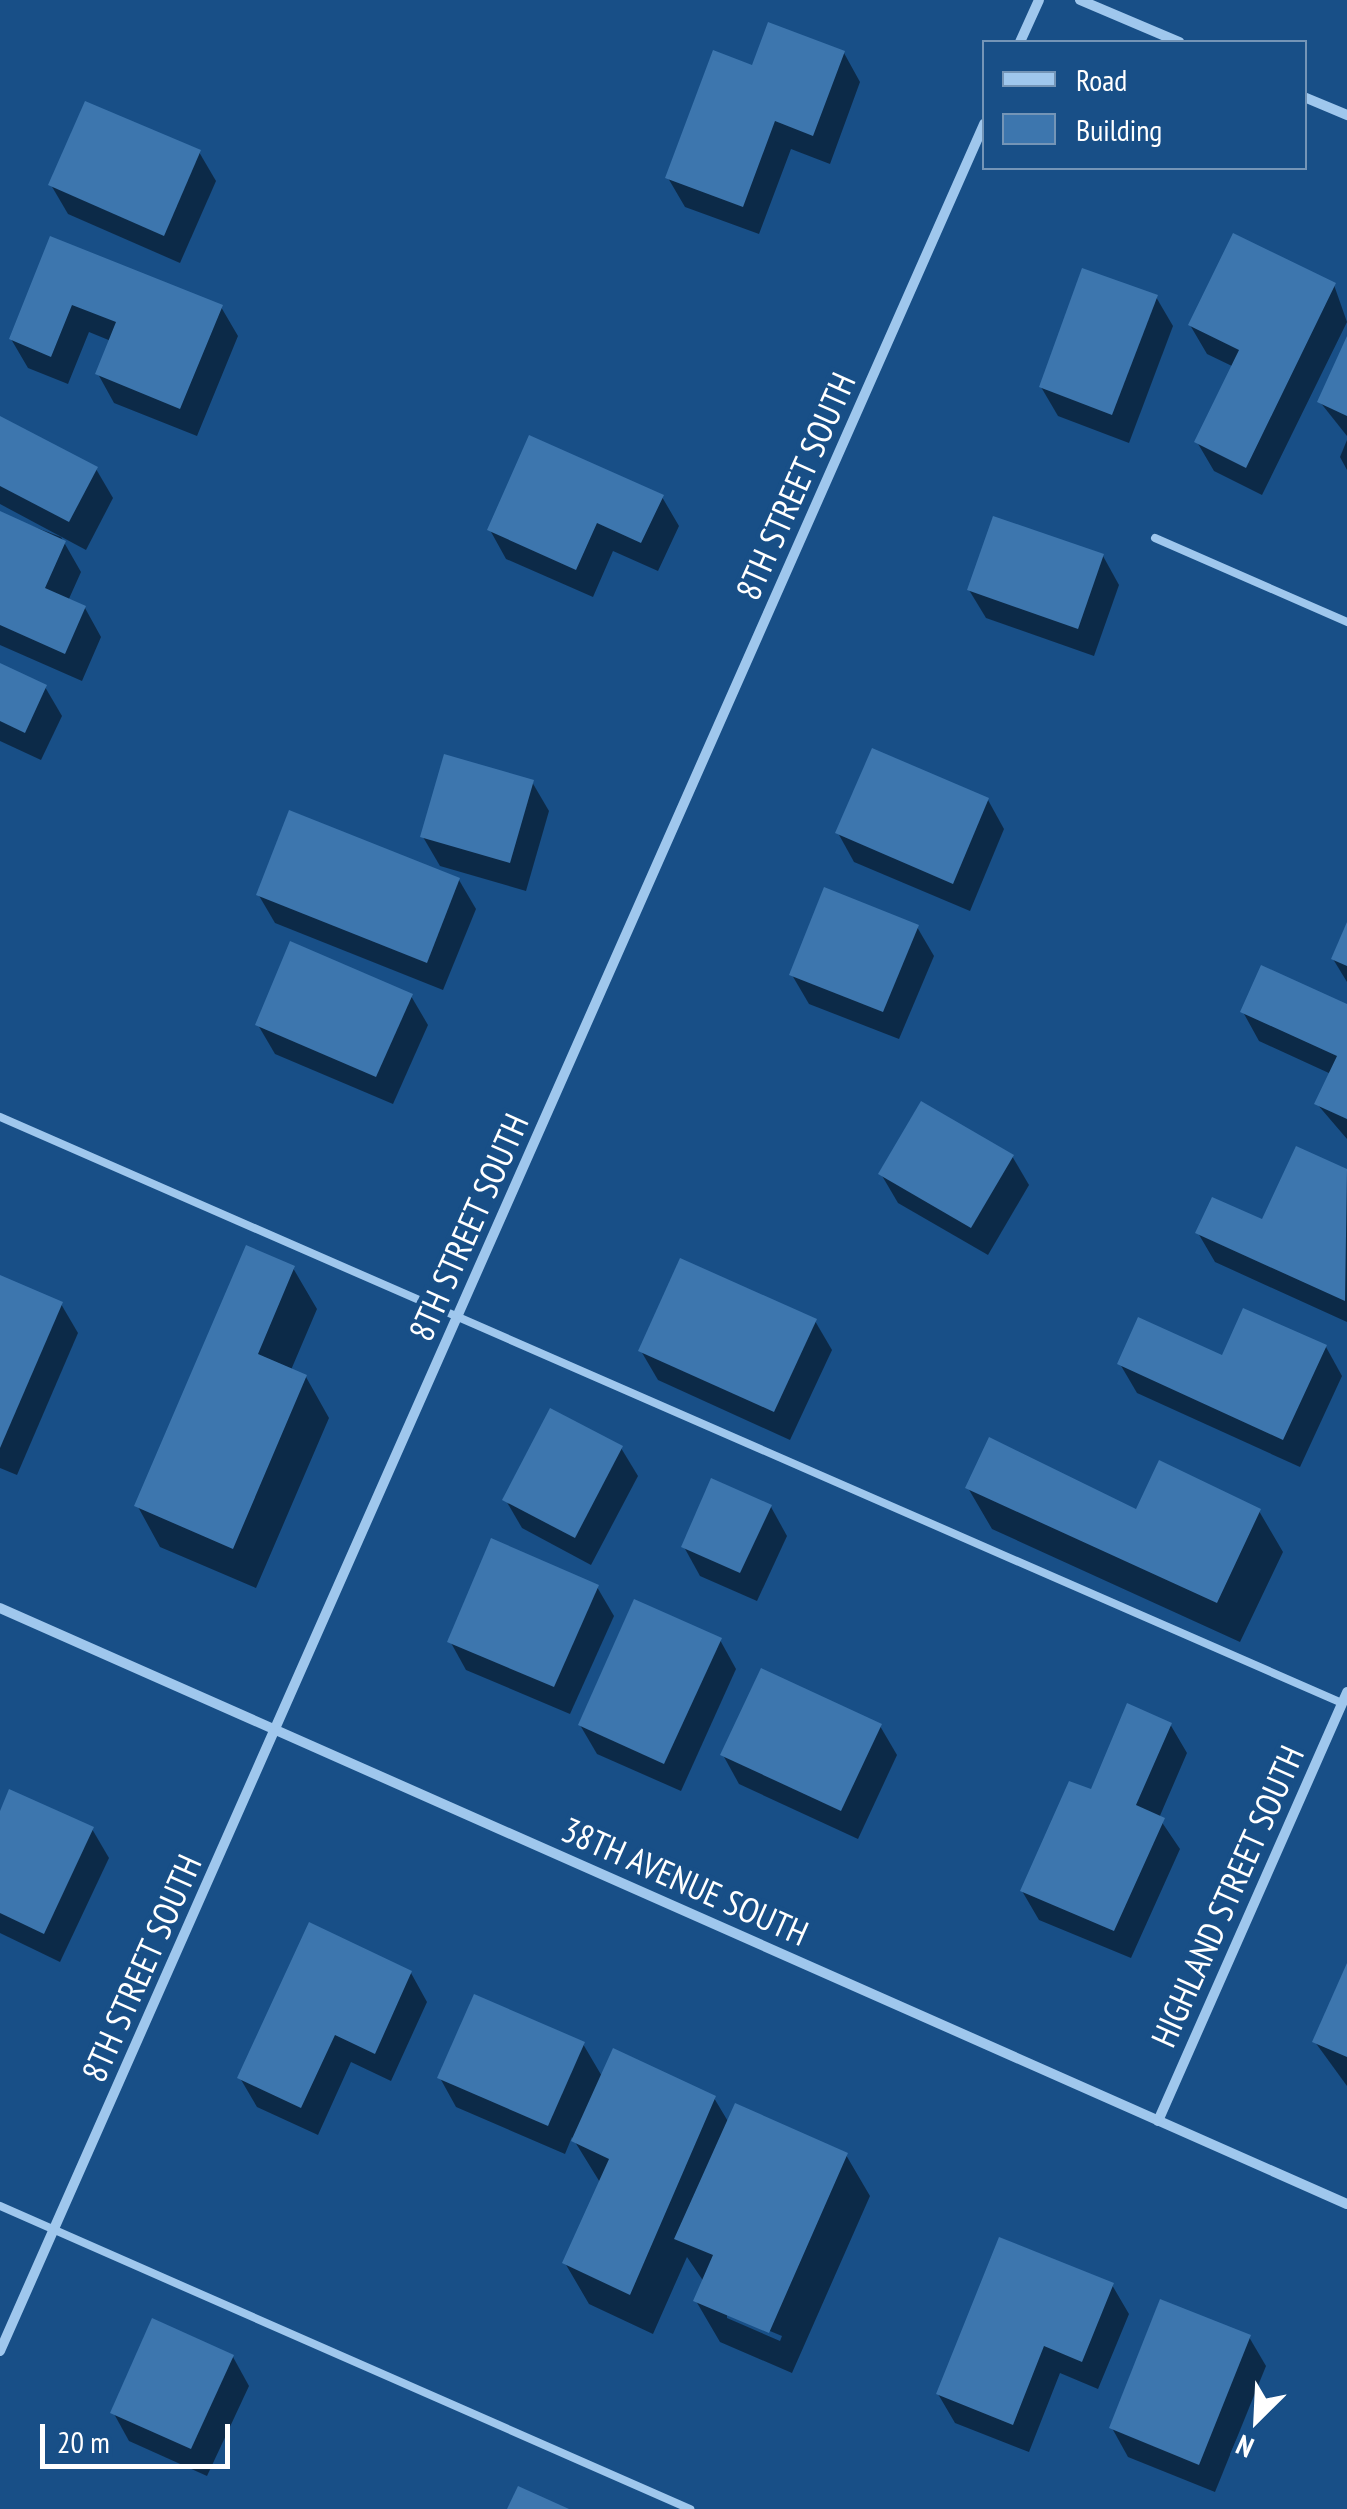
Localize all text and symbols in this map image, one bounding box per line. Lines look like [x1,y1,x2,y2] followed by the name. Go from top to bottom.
[982,40,1307,170] legend
[1076,60,1127,99] text: Road
[1076,110,1162,149] text: Building
[726,366,864,606] street label: 8TH STREET SOUTH
[399,1107,537,1347] street label: 8TH STREET SOUTH
[1141,1738,1313,2054] street label: HIGHLAND STREET SOUTH
[555,1808,815,1954] street label: 38TH AVENUE SOUTH
[72,1848,210,2088] street label: 8TH STREET SOUTH
[1207,2369,1307,2469] north arrow
[45,2404,235,2466] scale bar
[57,2422,110,2461] text: 20 m
[1230,2427,1259,2467] text: N

